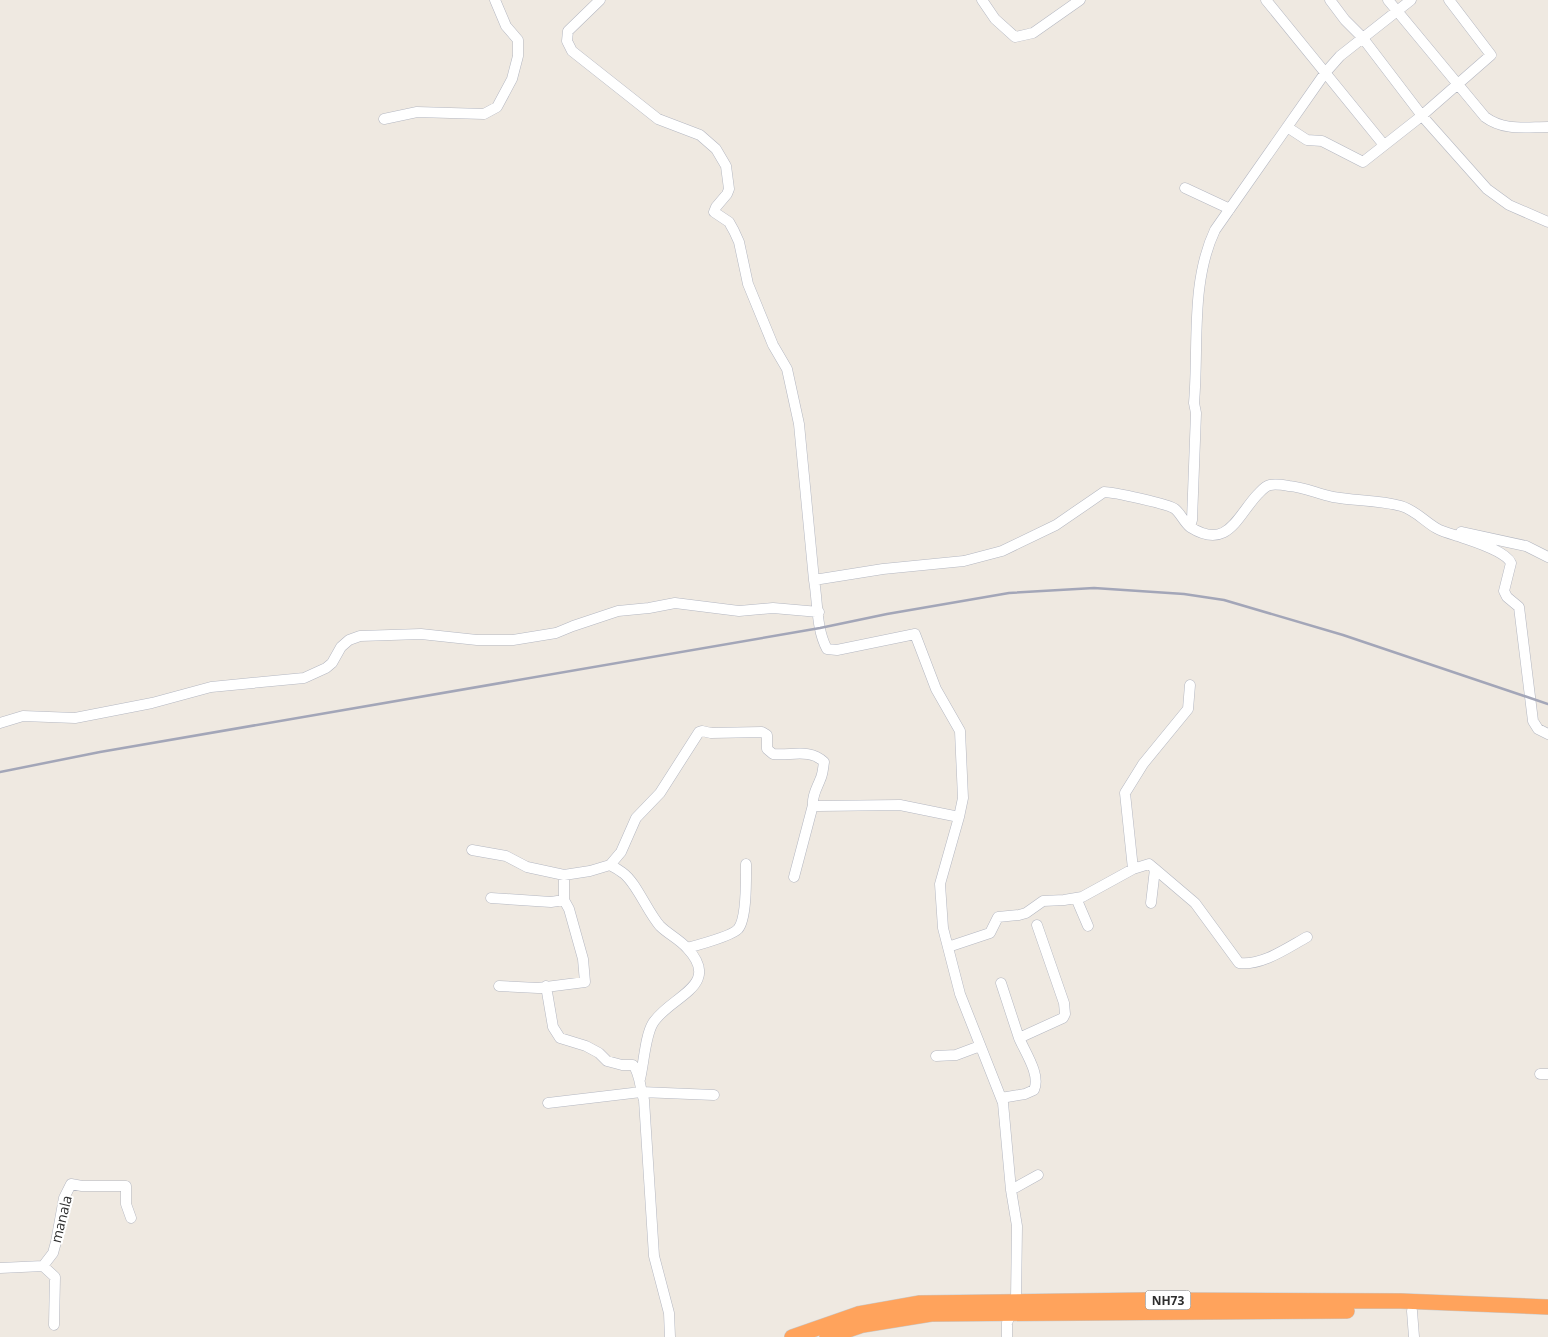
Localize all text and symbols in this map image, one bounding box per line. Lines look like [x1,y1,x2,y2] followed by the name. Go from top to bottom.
[46,1193,76,1245] street label: manala
[1146,1290,1190,1310] road number: NH73

